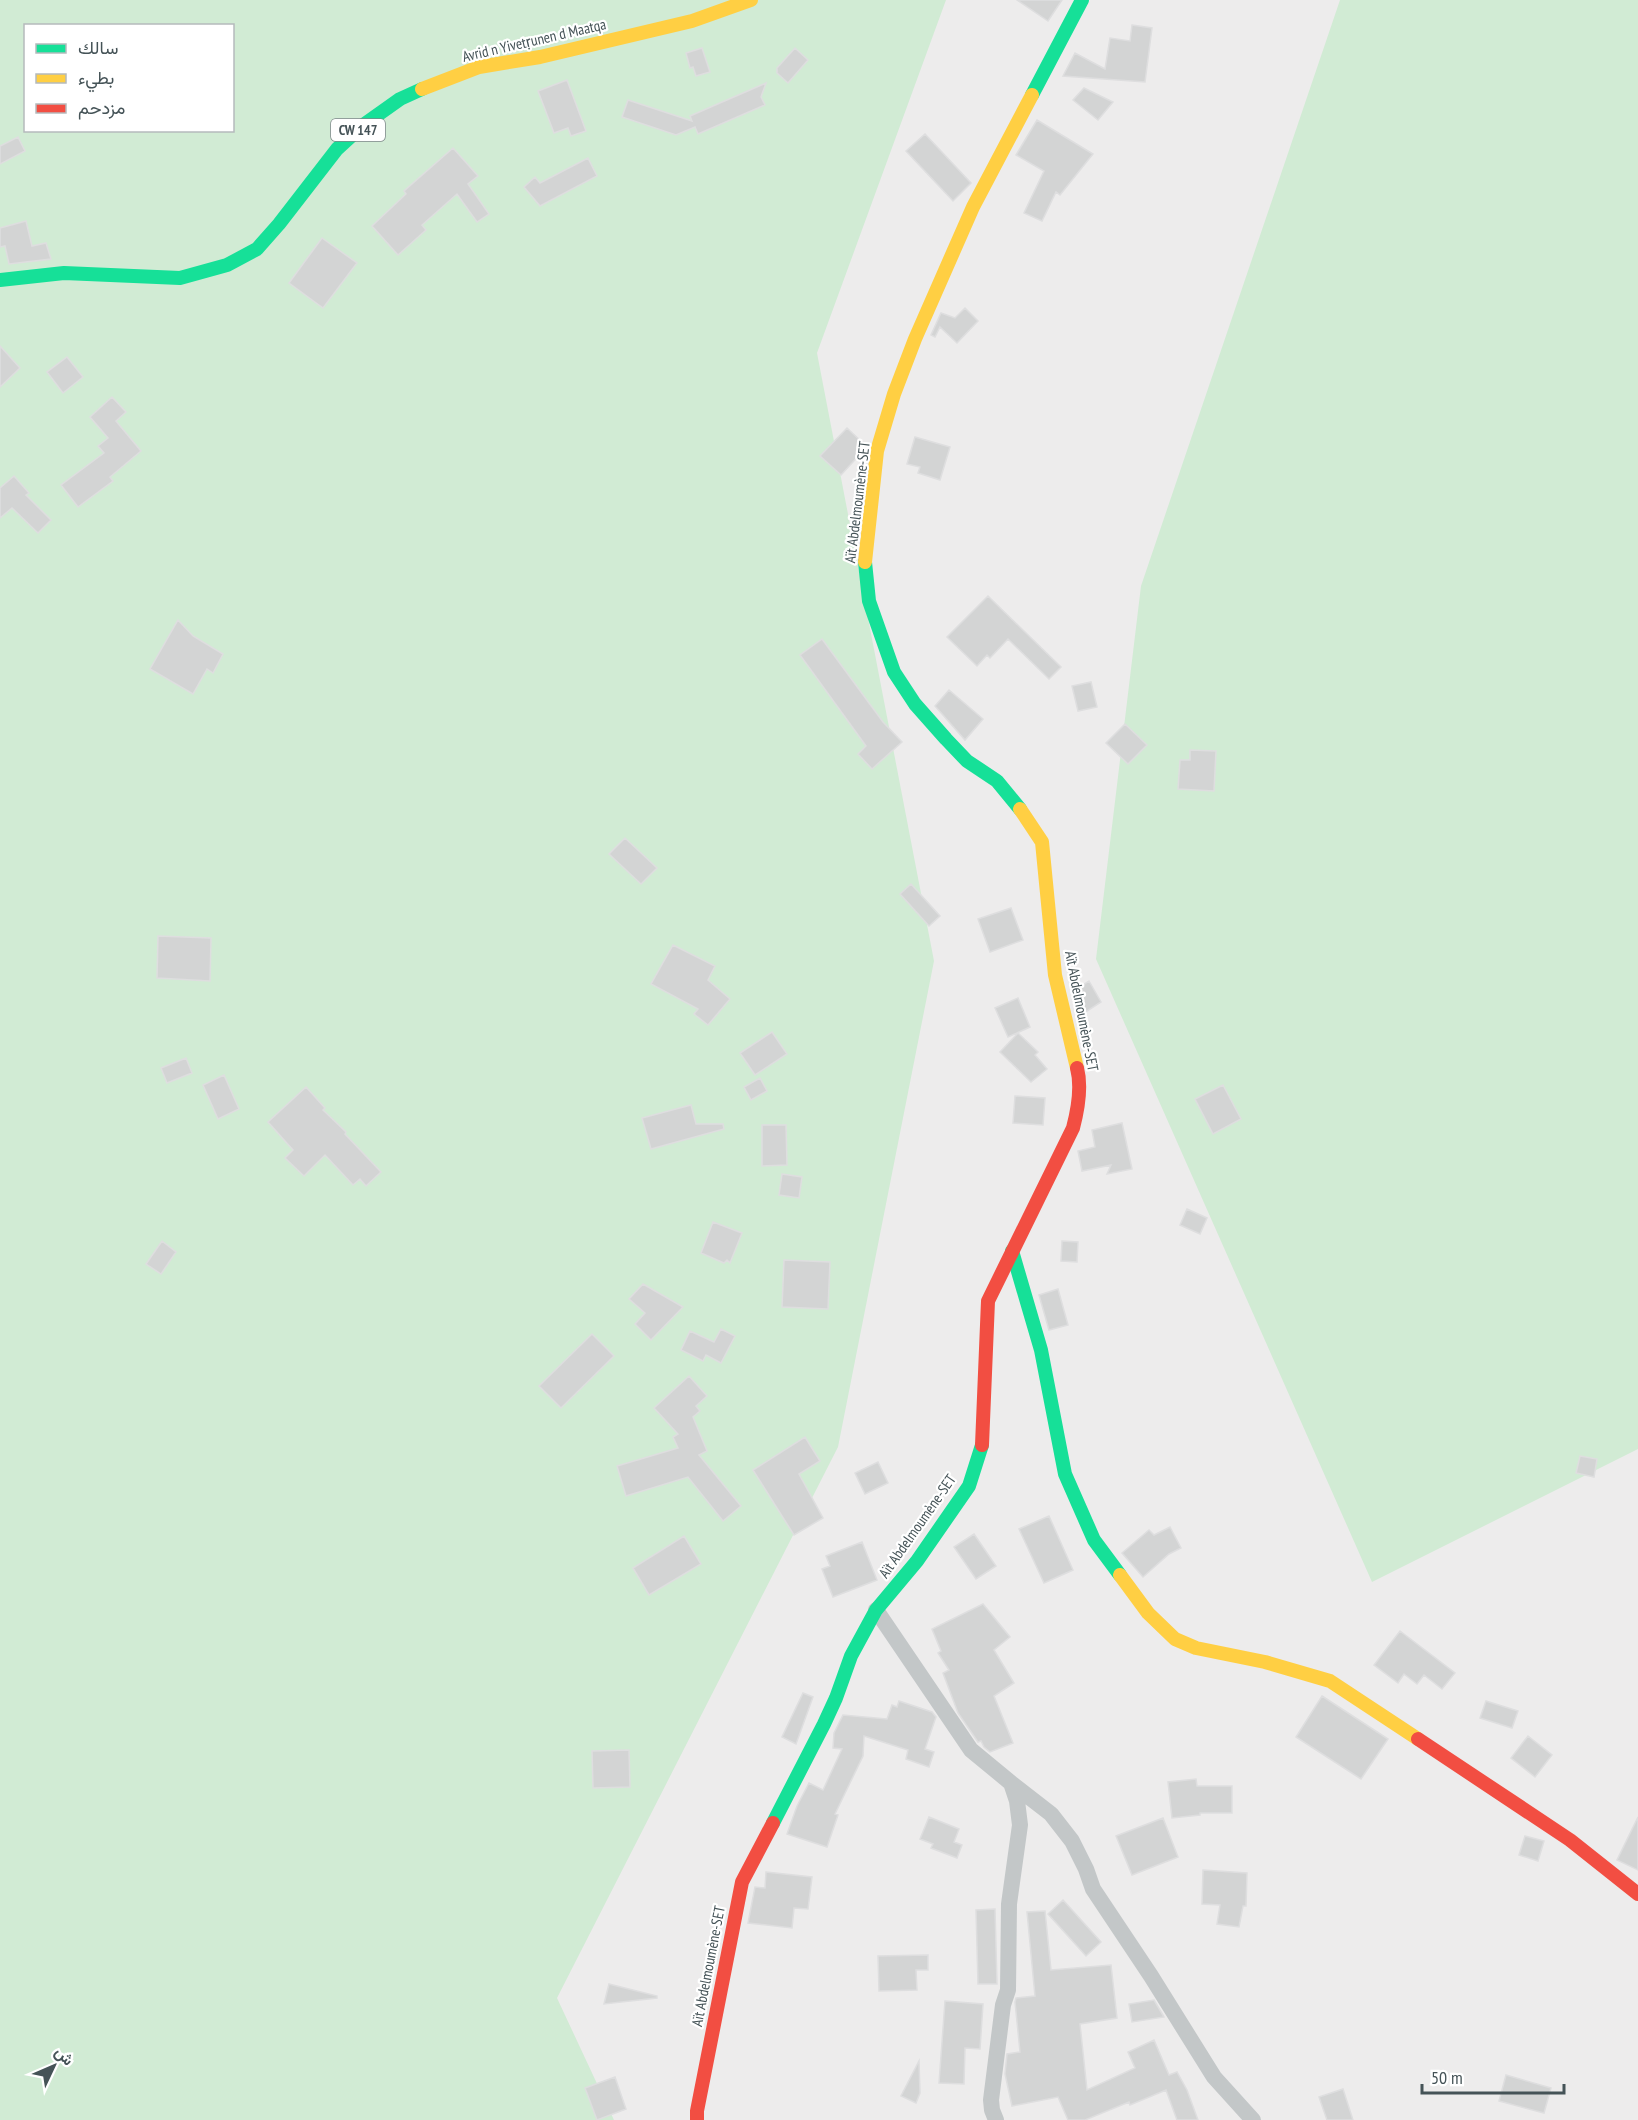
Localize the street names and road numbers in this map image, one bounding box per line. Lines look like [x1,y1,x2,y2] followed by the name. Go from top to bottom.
[460,14,608,66] street label: Avrid n Yivetṛunen d Maatqa
[331,119,385,141] road number: CW 147
[840,440,874,564] street label: Aït Abdelmoumène-SET
[1061,949,1103,1073] street label: Aït Abdelmoumène-SET
[874,1470,960,1582] street label: Aït Abdelmoumène-SET
[687,1904,729,2028] street label: Aït Abdelmoumène-SET

